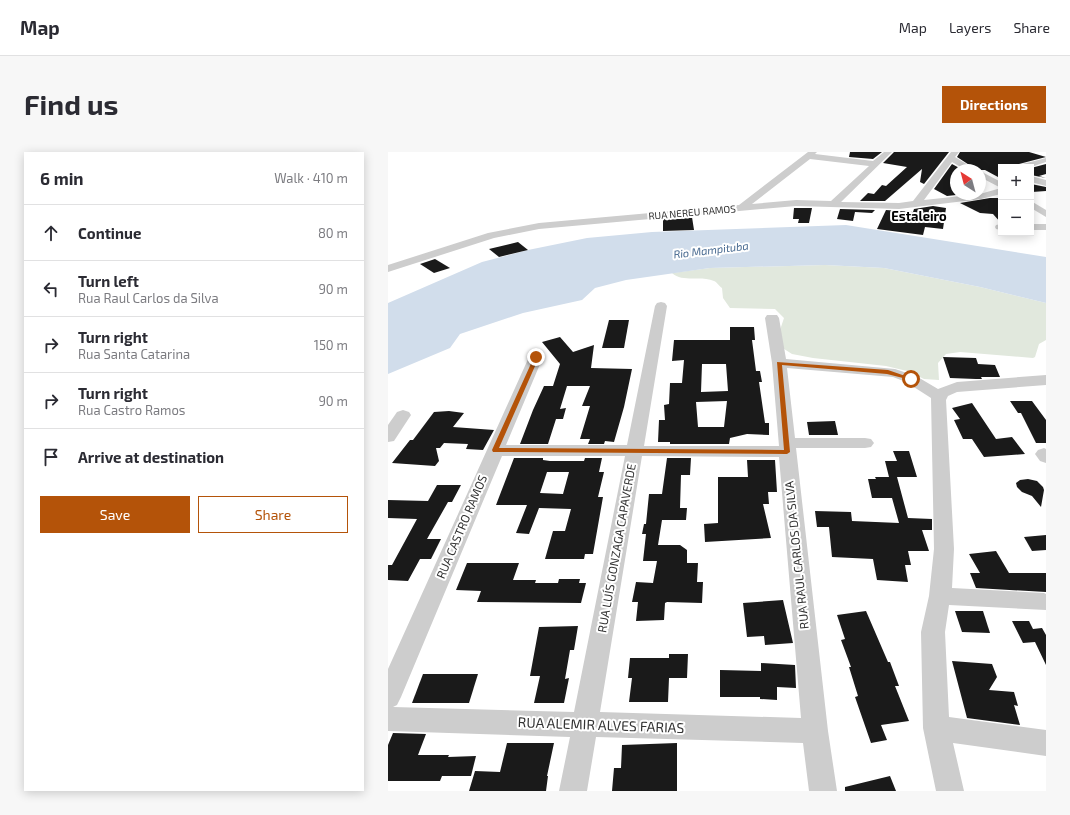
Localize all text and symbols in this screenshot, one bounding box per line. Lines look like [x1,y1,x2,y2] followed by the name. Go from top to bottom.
[20,16,60,39] text: Map
[899,19,927,36] text: Map
[949,19,991,36] text: Layers
[1013,19,1050,36] text: Share
[942,86,1046,123] button: Directions
[24,87,118,121] text: Find us
[950,164,986,200] north arrow
[998,164,1034,236] map controls
[998,164,1034,200] button: +
[40,168,84,188] text: 6 min
[274,170,348,186] text: Walk · 410 m
[998,200,1034,236] button: −
[648,202,737,222] street label: RUA NEREU RAMOS
[891,208,947,224] district label: Estaleiro
[40,222,62,244] icon: ahead
[78,224,141,242] text: Continue
[318,225,348,241] text: 80 m
[673,238,749,261] water label: Rio Mampituba
[78,272,139,290] text: Turn left
[40,278,62,300] icon: left
[318,281,348,297] text: 90 m
[78,290,219,306] text: Rua Raul Carlos da Silva
[78,328,148,346] text: Turn right
[40,334,62,356] icon: right
[314,337,348,353] text: 150 m
[78,346,190,362] text: Rua Santa Catarina
[527,348,545,366] route end
[902,370,920,388] route start
[78,384,148,402] text: Turn right
[40,390,62,412] icon: right
[318,393,348,409] text: 90 m
[78,402,185,418] text: Rua Castro Ramos
[40,446,62,468] icon: arrive
[78,448,224,466] text: Arrive at destination
[594,462,638,633] street label: RUA LUÍS GONZAGA CAPAVERDE
[433,472,489,581] street label: RUA CASTRO RAMOS
[781,480,811,630] street label: RUA RAUL CARLOS DA SILVA
[40,496,190,533] button: Save
[198,496,348,533] button: Share
[517,713,685,736] street label: RUA ALEMIR ALVES FARIAS

